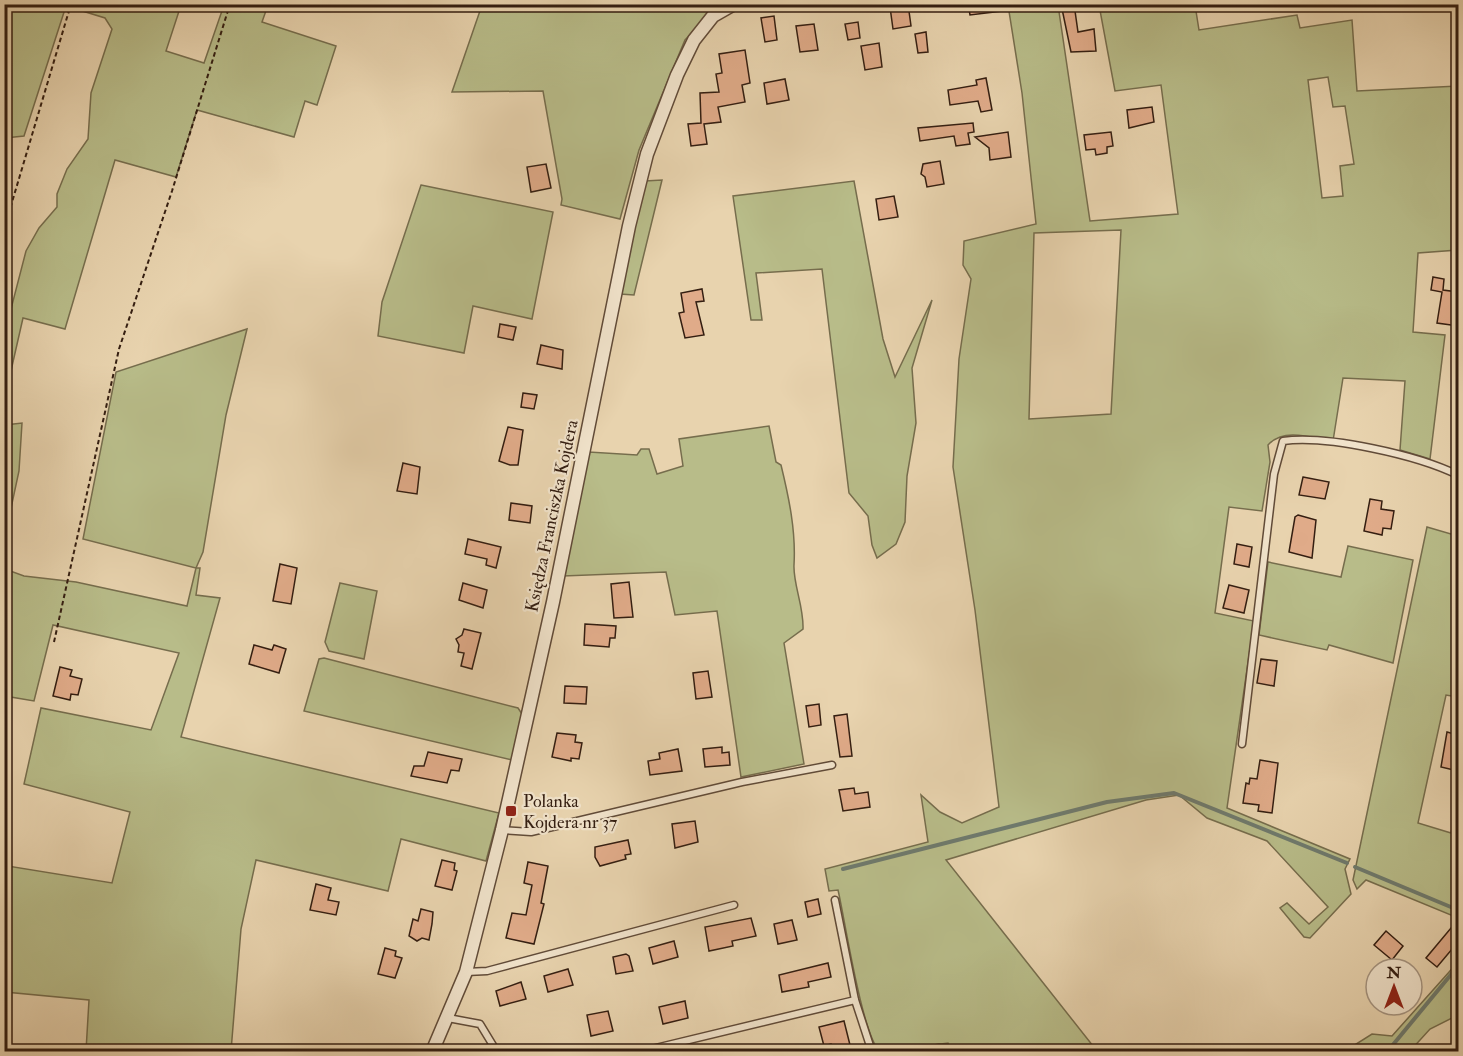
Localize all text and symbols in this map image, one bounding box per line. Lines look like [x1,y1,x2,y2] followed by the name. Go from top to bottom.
[520,417,584,614] street label: Księdza Franciszka Kojdera
[523,790,617,834] place label: Polanka Kojdera nr 37
[504,804,518,818] marker: Polanka Kojdera nr 37
[1364,957,1424,1017] north arrow
[1386,963,1402,983] text: N

